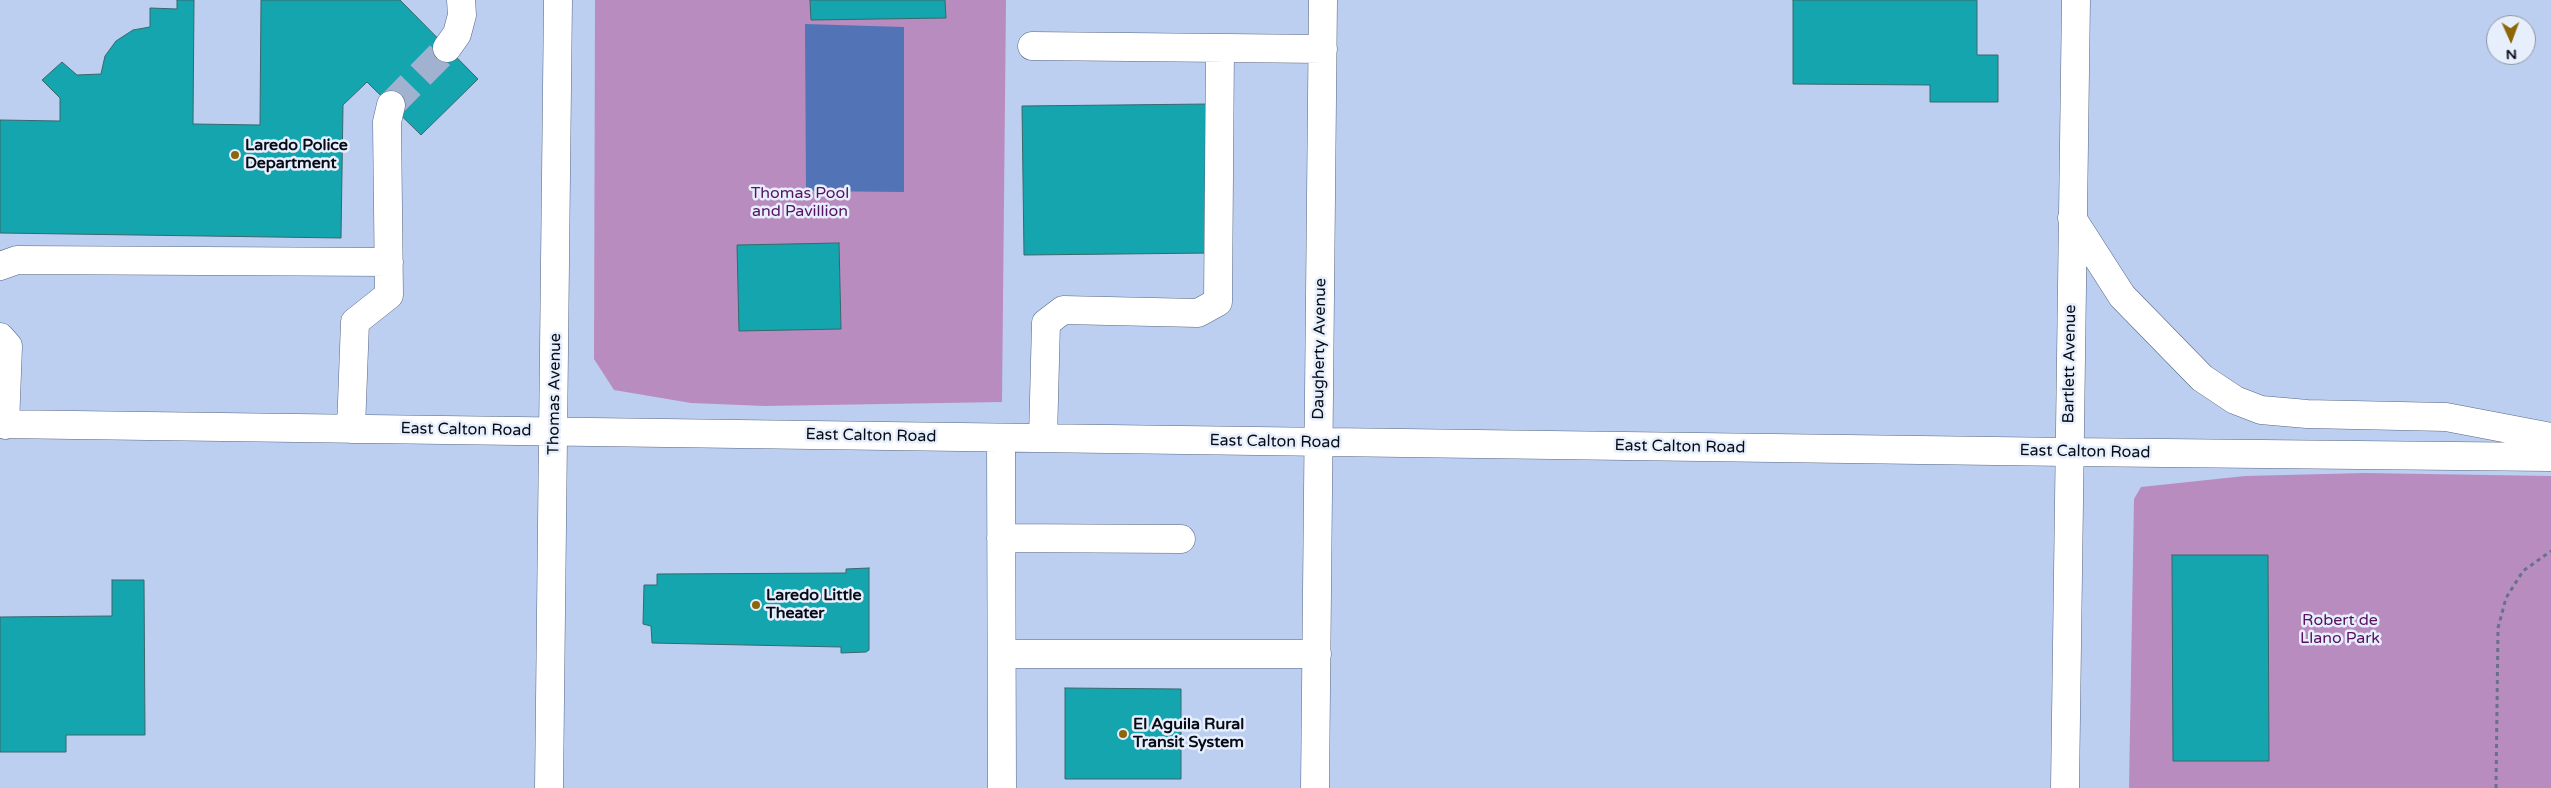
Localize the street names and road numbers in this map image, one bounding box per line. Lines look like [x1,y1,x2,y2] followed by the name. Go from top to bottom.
[1309,278,1331,420] street label: Daugherty Avenue
[2059,304,2081,424] street label: Bartlett Avenue
[544,333,566,455] street label: Thomas Avenue
[400,419,532,441] street label: East Calton Road
[805,425,937,447] street label: East Calton Road
[1209,431,1341,453] street label: East Calton Road
[1614,436,1746,458] street label: East Calton Road
[2019,441,2151,463] street label: East Calton Road

